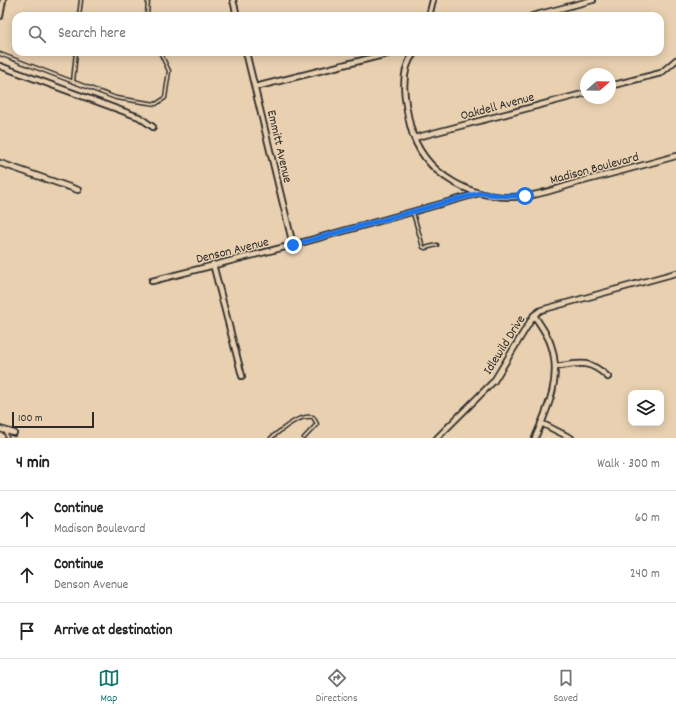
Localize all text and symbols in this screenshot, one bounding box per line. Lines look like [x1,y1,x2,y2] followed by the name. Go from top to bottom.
[12,12,664,56] search box
[26,23,48,45] icon: search
[58,23,126,45] text: Search here
[580,68,616,104] north arrow
[459,88,537,126] street label: Oakdell Avenue
[261,108,296,185] street label: Emmitt Avenue
[548,148,641,190] street label: Madison Boulevard
[516,187,534,205] route start
[194,233,271,270] street label: Denson Avenue
[284,236,302,254] route end
[479,312,531,379] street label: Idlewild Drive
[628,390,664,426] map controls
[628,390,664,426] button: layers
[12,410,94,429] scale bar
[18,411,42,427] text: 100 m
[16,452,50,476] text: 4 min
[597,455,660,474] text: Walk · 300 m
[54,498,103,520] text: Continue
[16,508,38,530] icon: ahead
[635,509,660,528] text: 60 m
[54,520,145,539] text: Madison Boulevard
[54,554,103,576] text: Continue
[16,564,38,586] icon: ahead
[630,565,660,584] text: 240 m
[54,576,128,595] text: Denson Avenue
[16,620,38,642] icon: arrive
[54,620,172,642] text: Arrive at destination
[98,667,120,707] tab: Map
[316,667,358,707] tab: Directions
[553,667,578,707] tab: Saved

